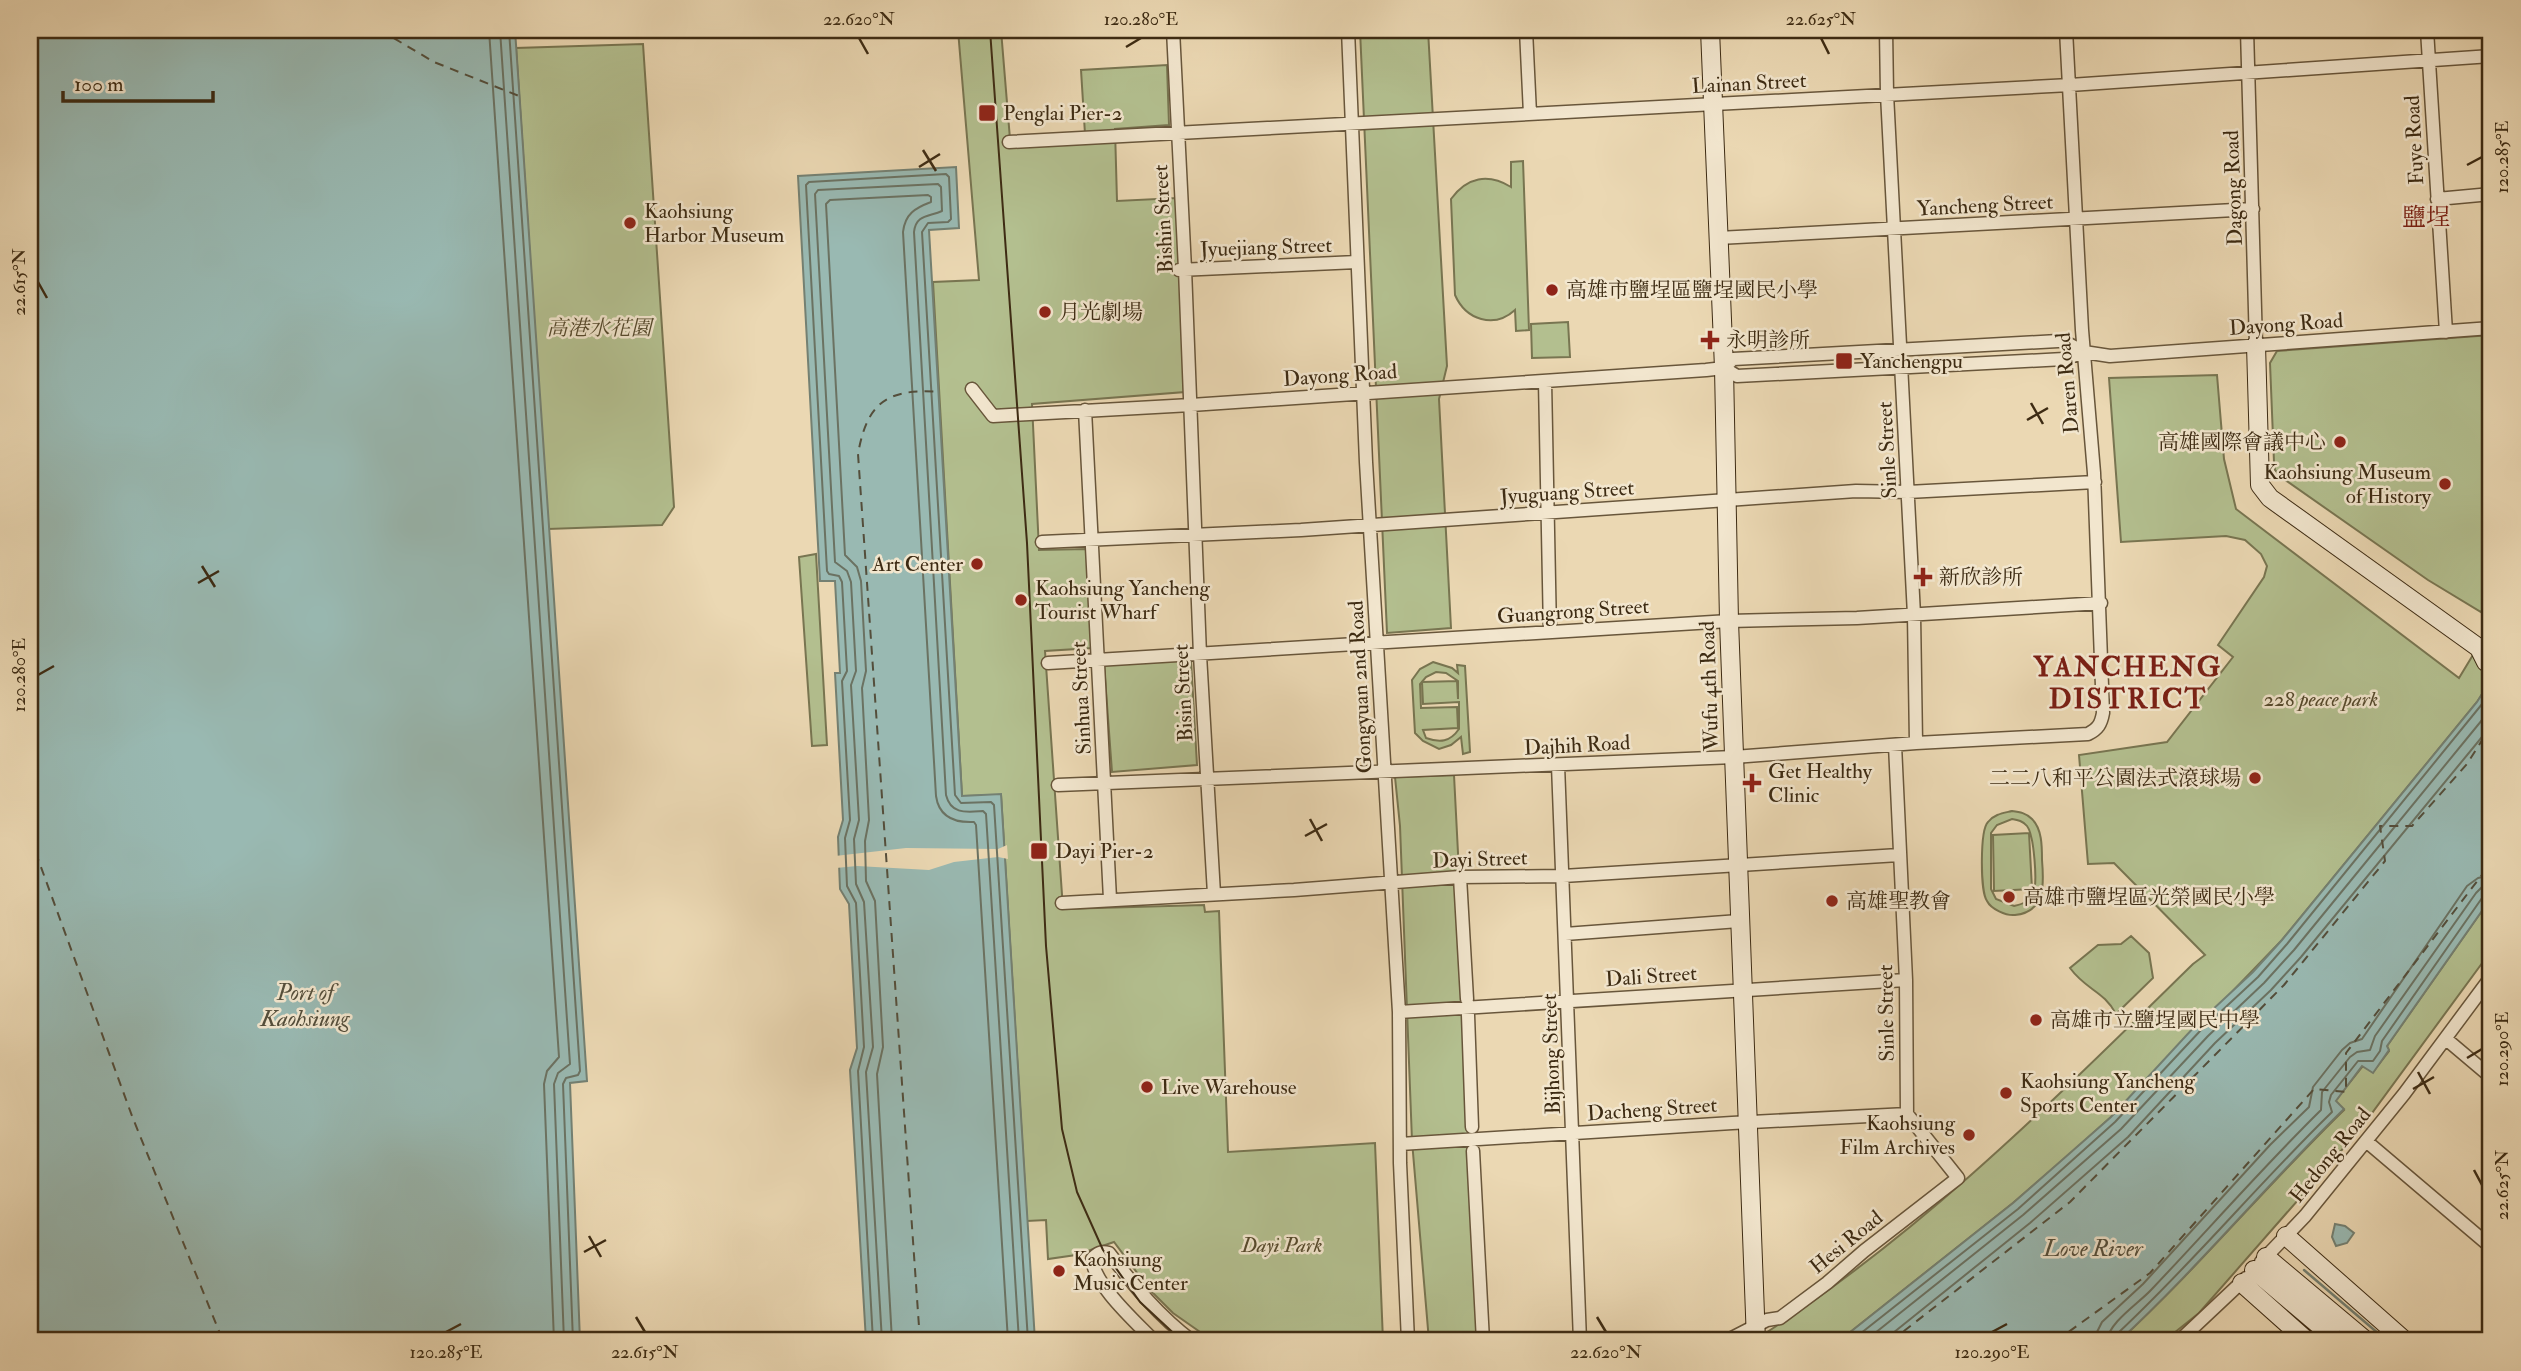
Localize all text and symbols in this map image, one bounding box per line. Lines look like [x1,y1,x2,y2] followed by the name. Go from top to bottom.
[823,8,895,31] text: 22.620°N
[1104,8,1178,31] text: 120.280°E
[1786,8,1856,31] text: 22.625°N
[63,60,214,104] scale bar
[1691,67,1807,100] street label: Lainan Street
[74,71,124,98] text: 100 m
[2399,94,2430,185] street label: Fuye Road
[1003,100,1123,127] place label: Penglai Pier-2
[977,103,997,123] marker: Penglai Pier-2
[2491,120,2514,194] text: 120.285°E
[2218,129,2249,246] street label: Dagong Road
[1147,164,1180,274] street label: Bishin Street
[1916,188,2054,223] street label: Yancheng Street
[644,198,784,249] place label: Kaohsiung Harbor Museum
[2402,202,2450,233] district label: 鹽埕
[622,215,638,231] marker: Kaohsiung Harbor Museum
[1198,232,1333,263] street label: Jyuejiang Street
[8,248,31,316] text: 22.615°N
[1566,277,1818,304] place label: 高雄市鹽埕區鹽埕國民小學
[1544,282,1560,298] marker: 高雄市鹽埕區鹽埕國民小學
[1059,299,1143,326] place label: 月光劇場
[1037,304,1053,320] marker: 月光劇場
[2228,307,2345,342] street label: Dayong Road
[547,315,654,342] park label: 高港水花園
[1726,327,1810,354] place label: 永明診所
[1700,330,1720,350] marker: 永明診所
[2050,331,2085,435] street label: Daren Road
[1860,348,1963,375] place label: Yanchengpu
[1834,351,1854,371] marker: Yanchengpu
[1282,358,1399,393] street label: Dayong Road
[1871,401,1904,499] street label: Sinle Street
[2158,429,2326,456] place label: 高雄國際會議中心
[2332,434,2348,450] marker: 高雄國際會議中心
[2264,459,2432,510] place label: Kaohsiung Museum of History
[1498,474,1635,511] street label: Jyuguang Street
[2437,476,2453,492] marker: Kaohsiung Museum of History
[871,551,963,578] place label: Art Center
[969,556,985,572] marker: Art Center
[1939,564,2023,591] place label: 新欣診所
[1913,567,1933,587] marker: 新欣診所
[1035,575,1211,626] place label: Kaohsiung Yancheng Tourist Wharf
[1013,592,1029,608] marker: Kaohsiung Yancheng Tourist Wharf
[1496,593,1650,630] street label: Guangrong Street
[1342,599,1379,774] street label: Gongyuan 2nd Road
[1694,620,1725,753] street label: Wufu 4th Road
[8,638,31,712] text: 120.280°E
[1065,640,1098,755] street label: Sinhua Street
[1167,643,1200,743] street label: Bisin Street
[2033,650,2222,717] district label: YANCHENG DISTRICT
[2264,686,2378,713] park label: 228 peace park
[1523,729,1632,762] street label: Dajhih Road
[1768,758,1873,809] place label: Get Healthy Clinic
[1989,765,2241,792] place label: 二二八和平公園法式滾球場
[2247,770,2263,786] marker: 二二八和平公園法式滾球場
[1742,773,1762,793] marker: Get Healthy Clinic
[1055,838,1154,865] place label: Dayi Pier-2
[1029,841,1049,861] marker: Dayi Pier-2
[1432,844,1528,875] street label: Dayi Street
[2023,884,2275,911] place label: 高雄市鹽埕區光榮國民小學
[1846,888,1951,915] place label: 高雄聖教會
[2001,889,2017,905] marker: 高雄市鹽埕區光榮國民小學
[1824,893,1840,909] marker: 高雄聖教會
[1604,960,1698,993] street label: Dali Street
[1872,964,1901,1062] street label: Sinle Street
[260,978,351,1033] water label: Port of Kaohsiung
[1536,993,1567,1115] street label: Bijhong Street
[2050,1007,2260,1034] place label: 高雄市立鹽埕國民中學
[2491,1011,2514,1087] text: 120.290°E
[2028,1012,2044,1028] marker: 高雄市立鹽埕國民中學
[2020,1068,2196,1119] place label: Kaohsiung Yancheng Sports Center
[1161,1074,1297,1101] place label: Live Warehouse
[1139,1079,1155,1095] marker: Live Warehouse
[1998,1085,2014,1101] marker: Kaohsiung Yancheng Sports Center
[1586,1091,1718,1128] street label: Dacheng Street
[2283,1101,2378,1209] street label: Hedong Road
[1839,1110,1956,1161] place label: Kaohsiung Film Archives
[1961,1127,1977,1143] marker: Kaohsiung Film Archives
[2491,1150,2514,1220] text: 22.625°N
[1804,1204,1889,1280] street label: Hesi Road
[1241,1232,1323,1259] park label: Dayi Park
[2043,1234,2144,1263] water label: Love River
[1073,1246,1188,1297] place label: Kaohsiung Music Center
[1051,1263,1067,1279] marker: Kaohsiung Music Center
[409,1341,483,1364] text: 120.285°E
[611,1341,679,1364] text: 22.615°N
[1570,1341,1642,1364] text: 22.620°N
[1954,1341,2030,1364] text: 120.290°E

